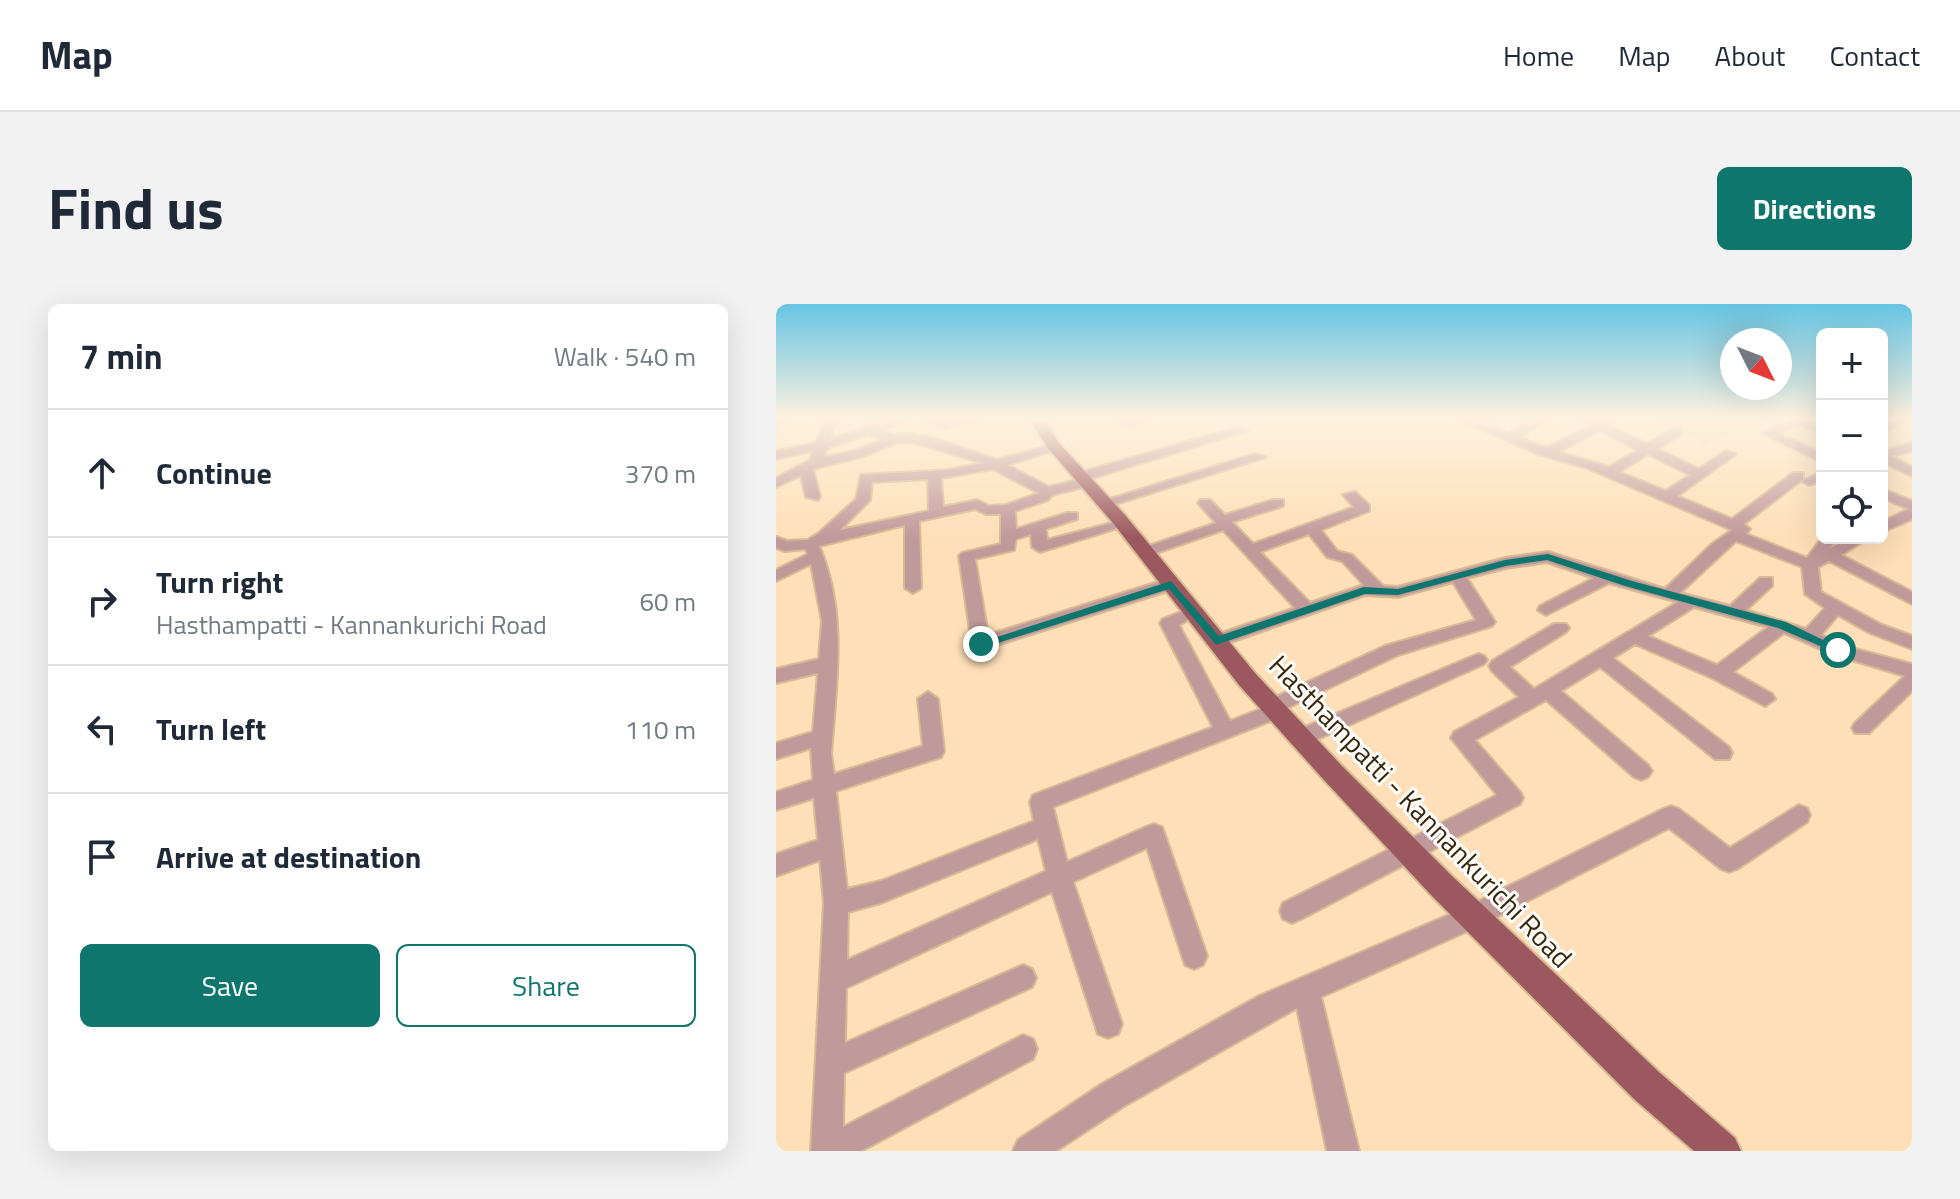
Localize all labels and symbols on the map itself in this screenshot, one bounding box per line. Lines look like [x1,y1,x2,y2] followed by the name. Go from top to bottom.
[1720,328,1792,400] north arrow
[963,626,999,662] route end
[1820,632,1856,668] route start
[1259,645,1583,977] street label: Hasthampatti - Kannankurichi Road

